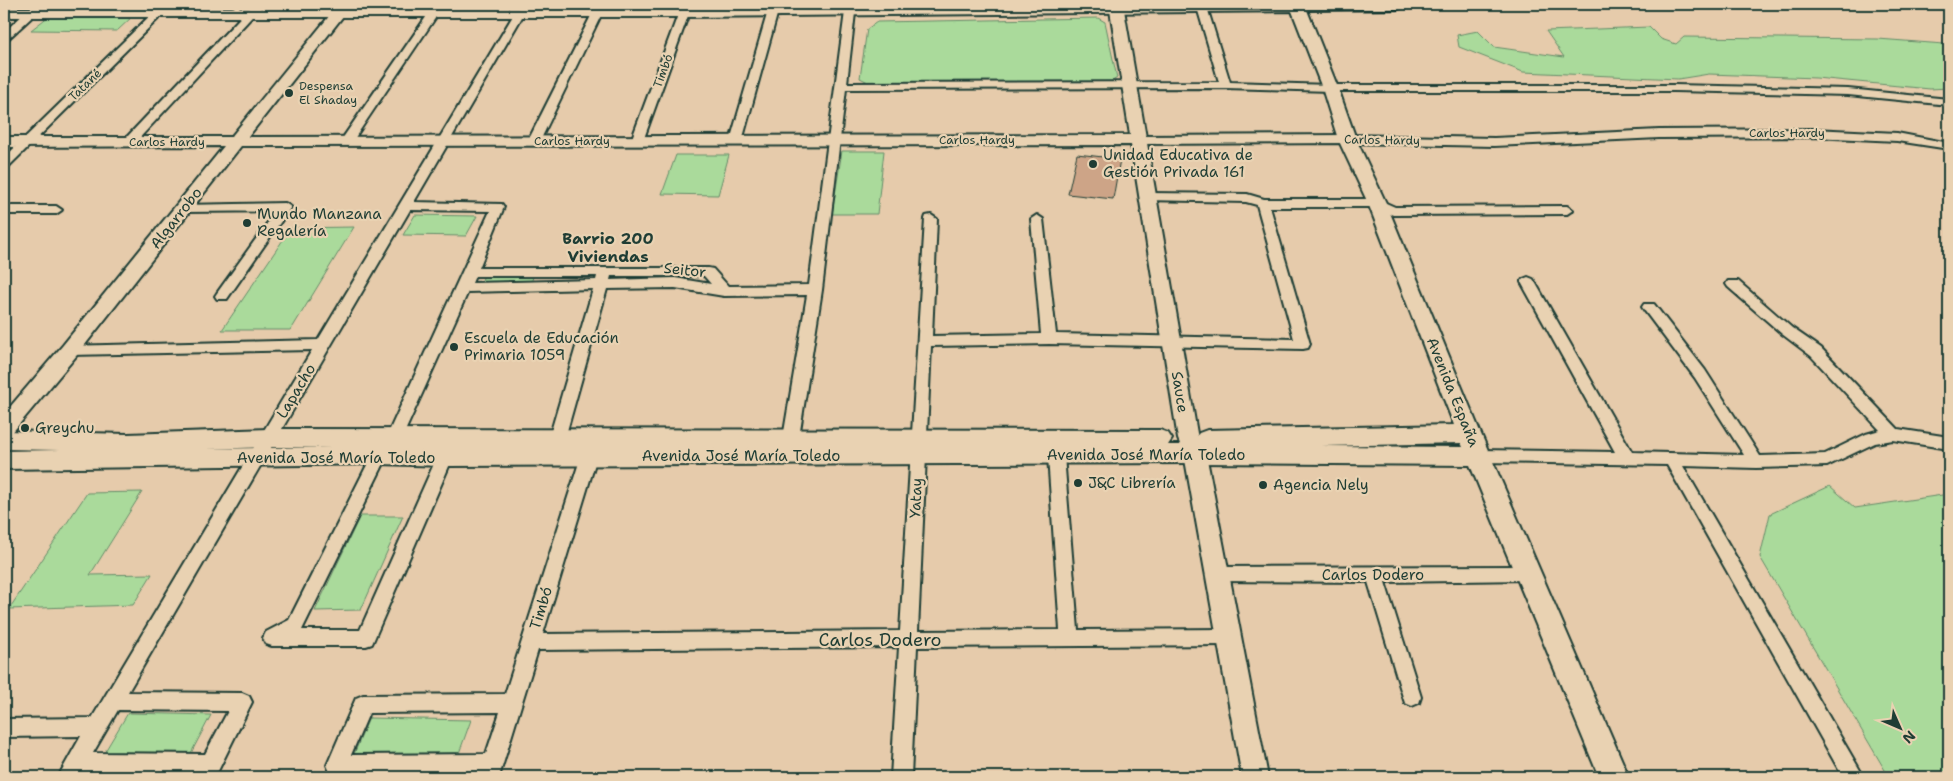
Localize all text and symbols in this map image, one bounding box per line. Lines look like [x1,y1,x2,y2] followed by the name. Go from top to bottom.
[649,52,677,90] street label: Timbó
[65,65,105,105] street label: Tatané
[299,78,357,108] place label: Despensa El Shaday
[283,87,295,99] marker: Despensa El Shaday
[1749,125,1825,141] street label: Carlos Hardy
[1344,131,1420,149] street label: Carlos Hardy
[939,132,1015,148] street label: Carlos Hardy
[534,133,610,149] street label: Carlos Hardy
[129,134,205,150] street label: Carlos Hardy
[1103,145,1253,182] place label: Unidad Educativa de Gestión Privada 161
[1087,158,1099,170] marker: Unidad Educativa de Gestión Privada 161
[146,183,206,253] street label: Algarrobo
[257,204,382,241] place label: Mundo Manzana Regalería
[241,217,253,229] marker: Mundo Manzana Regalería
[562,228,654,267] district label: Barrio 200 Viviendas
[663,258,707,282] street label: Seitor
[464,328,619,365] place label: Escuela de Educación Primaria 1059
[1422,334,1484,450] street label: Avenida España
[448,341,460,353] marker: Escuela de Educación Primaria 1059
[272,360,320,422] street label: Lapacho
[1167,370,1193,414] street label: Sauce
[35,418,94,438] place label: Greychu
[19,422,31,434] marker: Greychu
[1047,445,1245,465] street label: Avenida José María Toledo
[642,446,840,466] street label: Avenida José María Toledo
[237,448,435,468] street label: Avenida José María Toledo
[1088,473,1176,493] place label: J&C Librería
[1273,475,1369,495] place label: Agencia Nely
[905,477,927,519] street label: Yatay
[1072,477,1084,489] marker: J&C Librería
[1257,479,1269,491] marker: Agencia Nely
[1322,565,1424,585] street label: Carlos Dodero
[525,584,557,632] street label: Timbó
[819,628,941,652] street label: Carlos Dodero
[1876,704,1926,754] north arrow
[1899,727,1919,747] text: N

